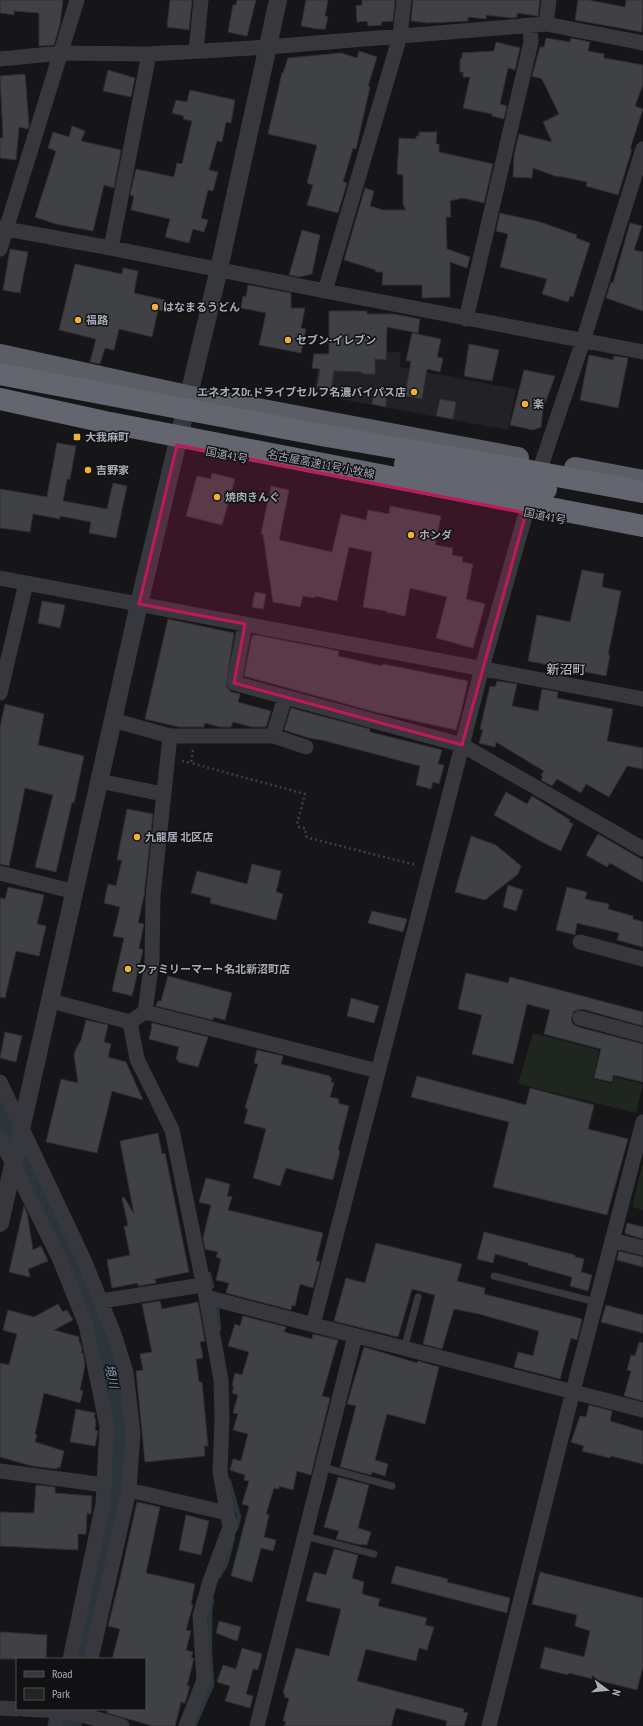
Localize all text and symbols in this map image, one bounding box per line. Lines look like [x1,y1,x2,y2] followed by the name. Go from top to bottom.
[163,300,240,314] place label: はなまるうどん
[150,302,160,312] marker: はなまるうどん
[86,313,109,327] place label: 福路
[73,315,83,325] marker: 福路
[296,333,376,347] place label: セブン-イレブン
[283,335,293,345] marker: セブン-イレブン
[197,385,406,399] place label: エネオスDr.ドライブセルフ名濃バイパス店
[409,387,419,397] marker: エネオスDr.ドライブセルフ名濃バイパス店
[533,397,544,411] place label: 楽
[520,399,530,409] marker: 楽
[85,430,129,444] place label: 大我麻町
[72,432,82,442] marker: 大我麻町
[205,444,249,466] street label: 国道41号
[266,447,376,481] street label: 名古屋高速11号小牧線
[96,463,129,477] place label: 吉野家
[83,465,93,475] marker: 吉野家
[225,490,280,504] place label: 焼肉きんぐ
[212,492,222,502] marker: 焼肉きんぐ
[523,505,567,527] street label: 国道41号
[419,528,452,542] place label: ホンダ
[406,530,416,540] marker: ホンダ
[546,661,586,678] district label: 新沼町
[145,830,213,844] place label: 九龍居 北区店
[132,832,142,842] marker: 九龍居 北区店
[136,962,290,976] place label: ファミリーマート名北新沼町店
[123,964,133,974] marker: ファミリーマート名北新沼町店
[102,1363,122,1391] water label: 境川
[16,1658,146,1710] legend
[52,1666,72,1681] text: Road
[587,1670,627,1710] north arrow
[52,1686,70,1701] text: Park
[609,1688,624,1698] text: N

